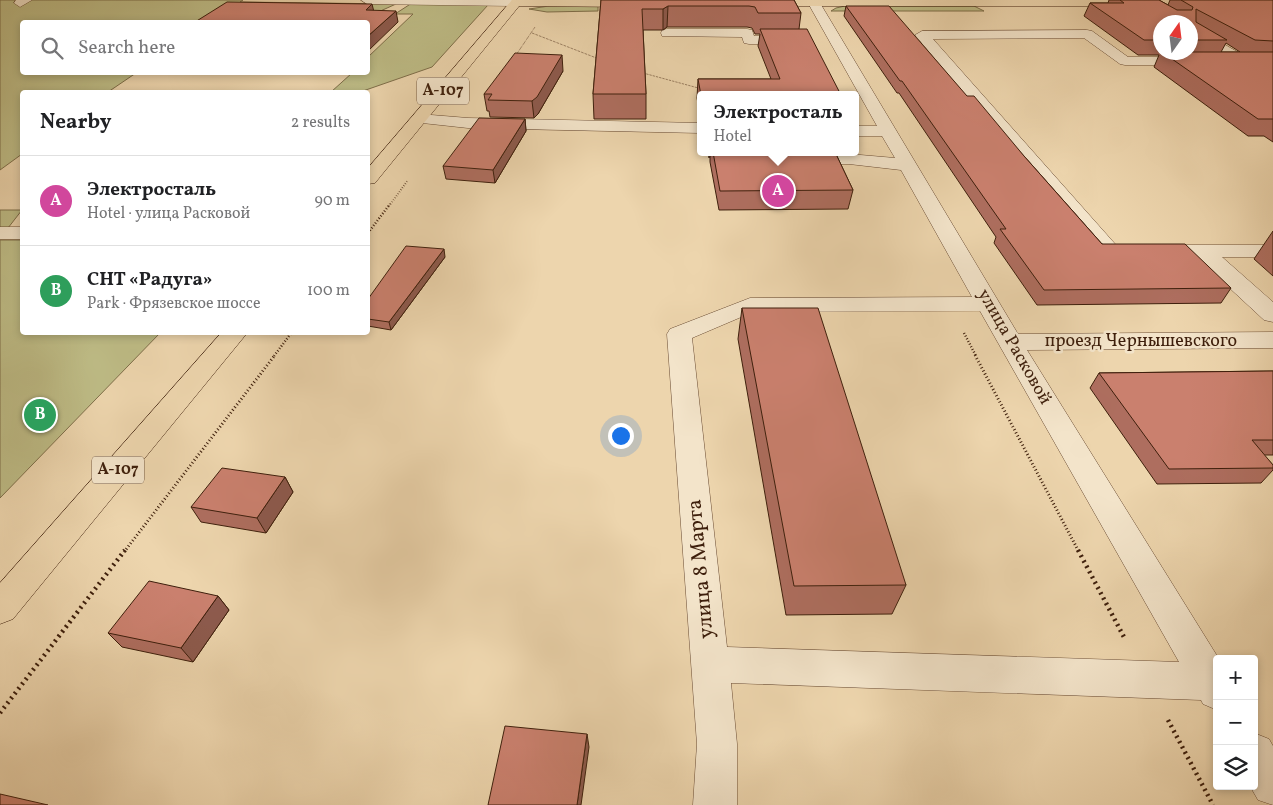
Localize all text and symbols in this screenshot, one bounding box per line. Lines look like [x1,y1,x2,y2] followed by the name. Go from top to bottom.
[1153,15,1198,60] north arrow
[20,20,370,75] search box
[38,34,66,62] icon: search
[78,35,175,61] text: Search here
[417,78,469,104] road number: А-107
[697,91,859,156] popup
[713,100,843,126] text: Электросталь
[40,108,111,137] text: Nearby
[291,112,350,134] text: 2 results
[713,126,752,148] text: Hotel
[762,172,794,210] pin: A
[87,177,216,203] text: Электросталь
[50,190,62,212] text: A
[314,190,350,212] text: 90 m
[87,203,250,225] text: Hotel · улица Расковой
[87,267,213,293] text: СНТ «Радуга»
[51,280,61,302] text: B
[307,280,350,302] text: 100 m
[971,285,1057,409] street label: улица Расковой
[87,293,261,315] text: Park · Фрязевское шоссе
[1045,329,1237,354] street label: проезд Чернышевского
[24,396,56,434] pin: B
[608,423,634,449] your location
[92,456,144,484] road number: А-107
[680,498,722,640] street label: улица 8 Марта
[1213,655,1258,790] map controls
[1213,655,1258,700] button: +
[1213,700,1258,745] button: −
[1213,745,1258,790] button: layers

